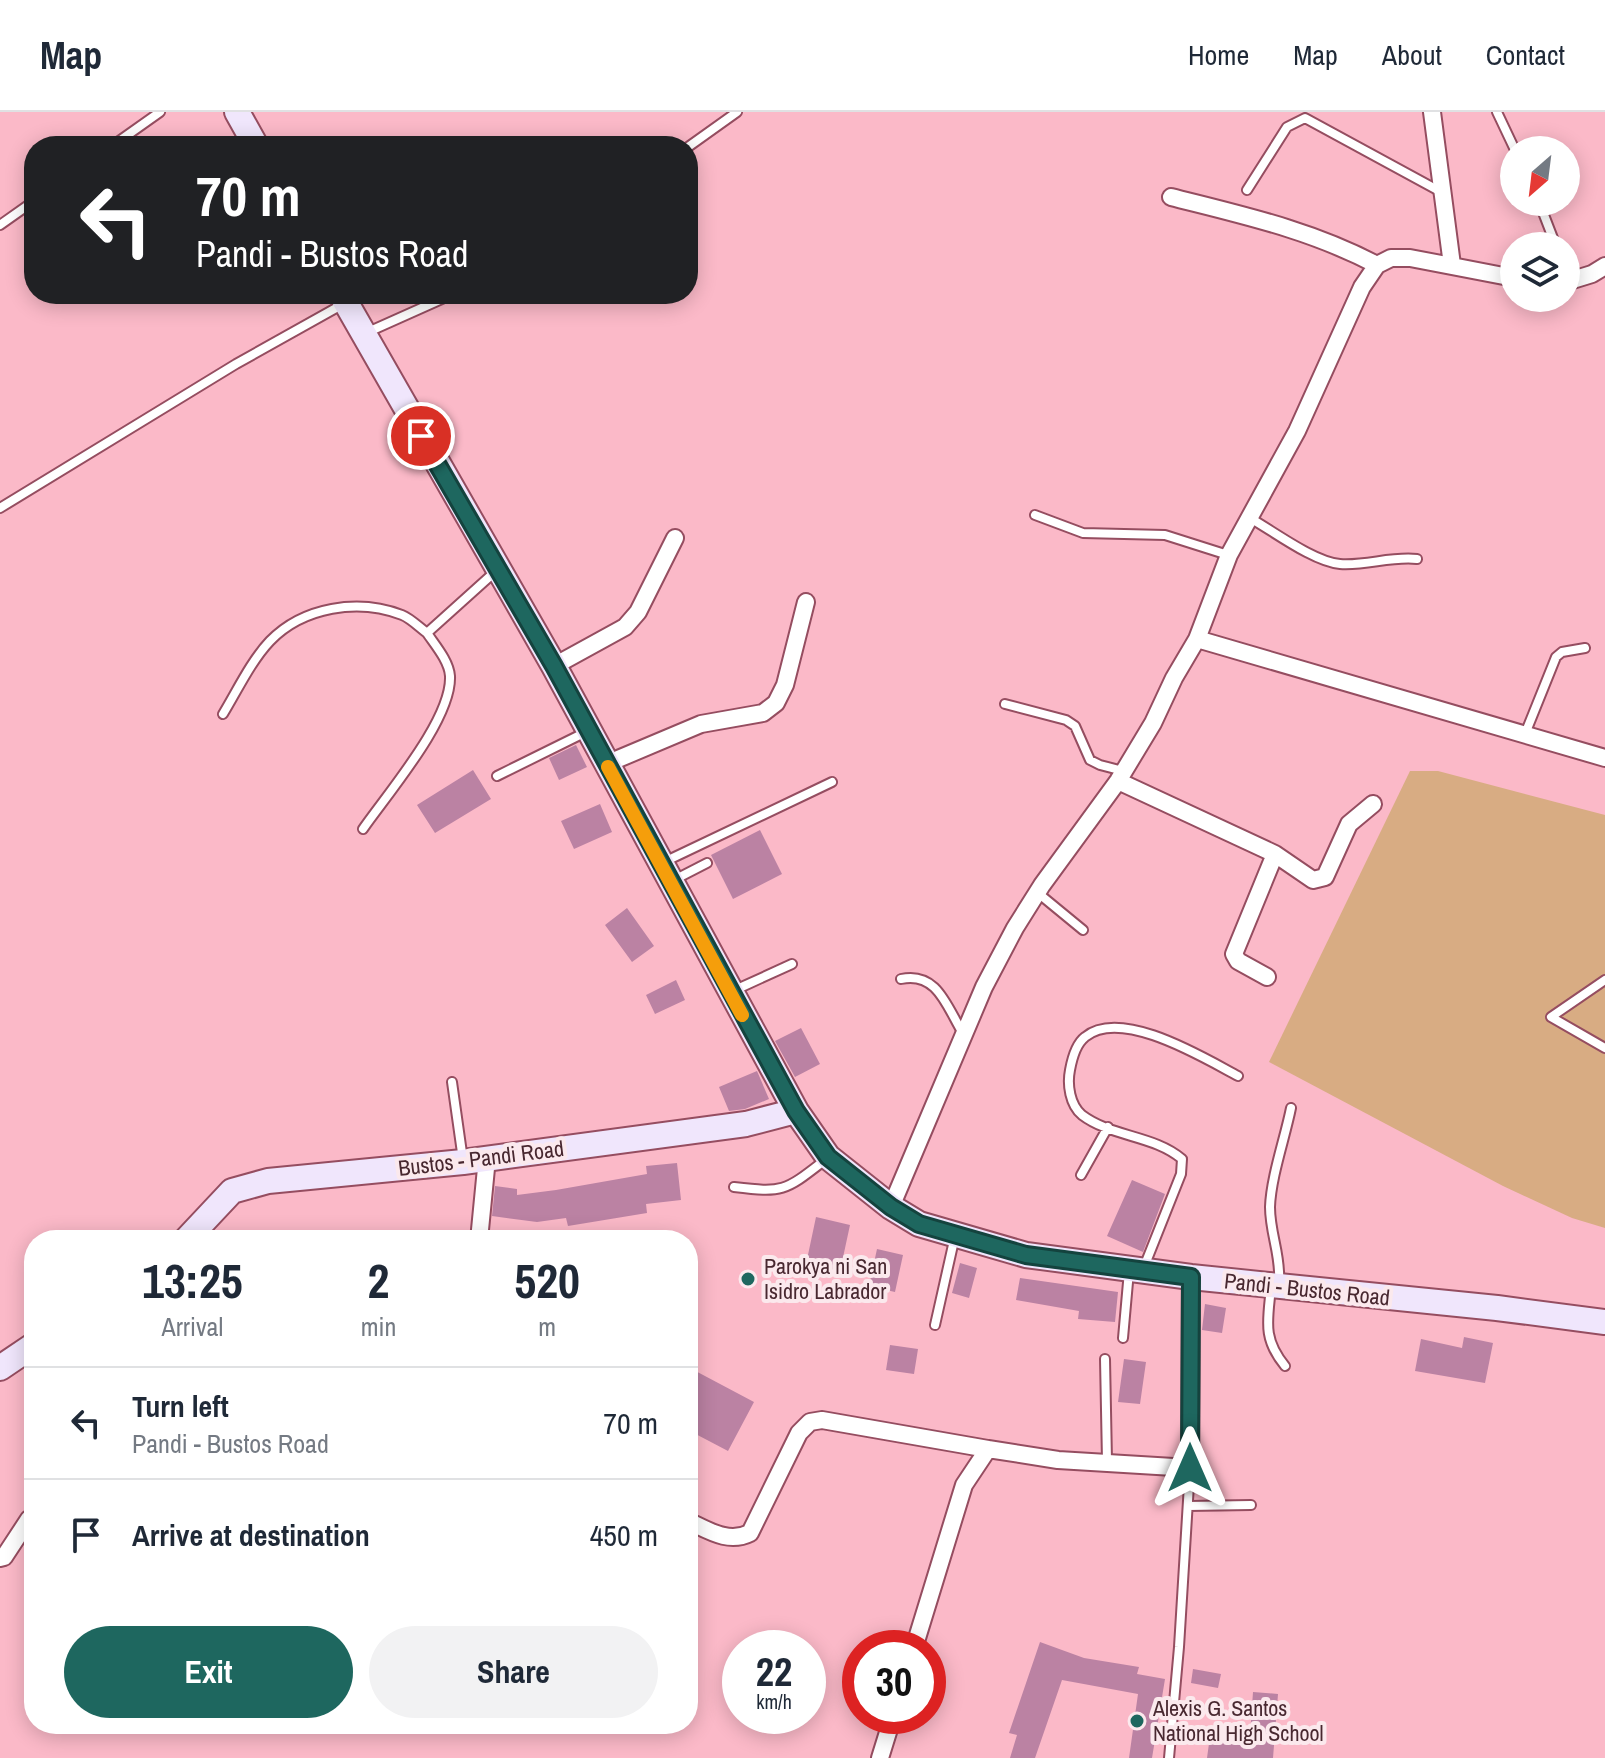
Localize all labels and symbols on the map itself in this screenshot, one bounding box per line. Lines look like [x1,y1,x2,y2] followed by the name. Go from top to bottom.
[1500,136,1580,216] north arrow
[387,402,455,470] pin
[397,1133,565,1183] street label: Bustos - Pandi Road
[764,1251,887,1306] place label: Parokya ni San Isidro Labrador
[1223,1265,1391,1313] street label: Pandi - Bustos Road
[739,1270,757,1288] marker: Parokya ni San Isidro Labrador
[1148,1426,1232,1510] position arrow
[842,1630,946,1734] speed limit sign: 30
[1152,1693,1323,1748] place label: Alexis G. Santos National High School
[1128,1712,1146,1730] marker: Alexis G. Santos National High School

